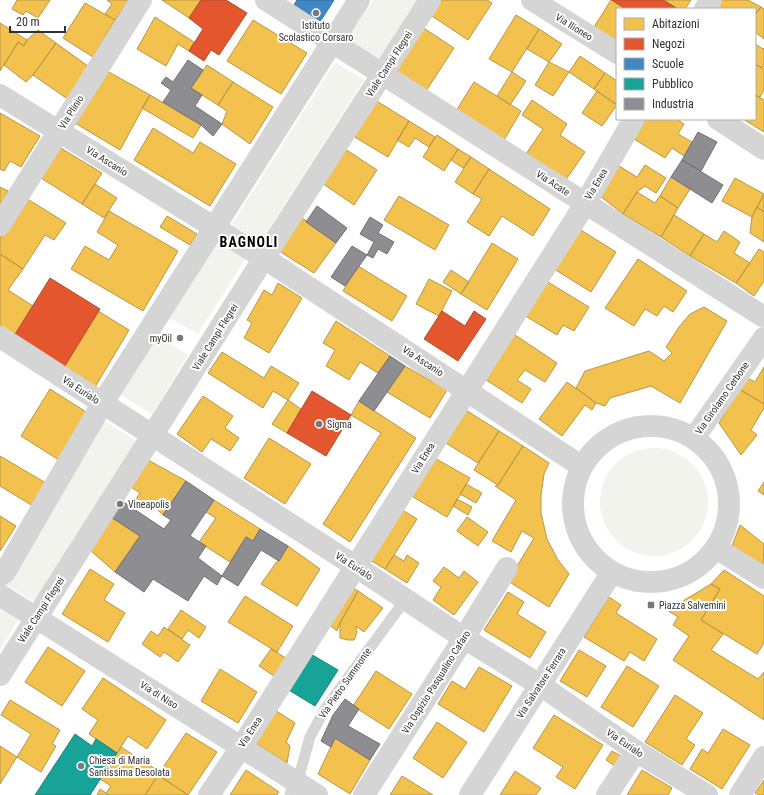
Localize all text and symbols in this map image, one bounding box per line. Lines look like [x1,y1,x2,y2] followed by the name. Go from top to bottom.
[10,8,65,34] scale bar
[311,8,321,18] marker: Istituto Scolastico Corsaro
[616,8,756,120] legend
[553,11,595,43] street label: Via Ilioneo
[16,15,40,29] text: 20 m
[652,17,700,31] text: Abitazioni
[279,20,353,43] place label: Istituto Scolastico Corsaro
[364,29,414,99] street label: Viale Campi Flegrei
[652,37,685,51] text: Negozi
[652,57,684,71] text: Scuole
[652,77,693,91] text: Pubblico
[56,93,86,131] street label: Via Plinio
[652,97,694,111] text: Industria
[84,144,130,178] street label: Via Ascanio
[582,166,610,202] street label: Via Enea
[534,168,572,198] street label: Via Acate
[220,234,278,250] district label: BAGNOLI
[190,302,240,372] street label: Viale Campi Flegrei
[150,333,172,344] place label: myOil
[175,333,185,343] marker: myOil
[400,344,446,378] street label: Via Ascanio
[693,359,751,436] street label: Via Girolamo Cerbone
[60,374,102,406] street label: Via Eurialo
[314,419,324,429] marker: Sigma
[327,419,352,430] place label: Sigma
[409,440,437,475] street label: Via Enea
[115,499,125,509] marker: Vineapolis
[128,499,170,510] place label: Vineapolis
[333,550,375,582] street label: Via Eurialo
[16,575,66,645] street label: Viale Campi Flegrei
[646,600,656,610] marker: Piazza Salvemini
[659,600,726,611] place label: Piazza Salvemini
[400,628,472,736] street label: Via Ospizio Pasqualino Cafaro
[317,645,374,720] street label: Via Pietro Summonte
[514,646,568,720] street label: Via Salvatore Ferrara
[138,679,180,711] street label: Via di Niso
[236,714,264,749] street label: Via Enea
[604,727,646,759] street label: Via Eurialo
[89,755,170,778] place label: Chiesa di Maria Santissima Desolata
[76,761,86,771] marker: Chiesa di Maria Santissima Desolata

